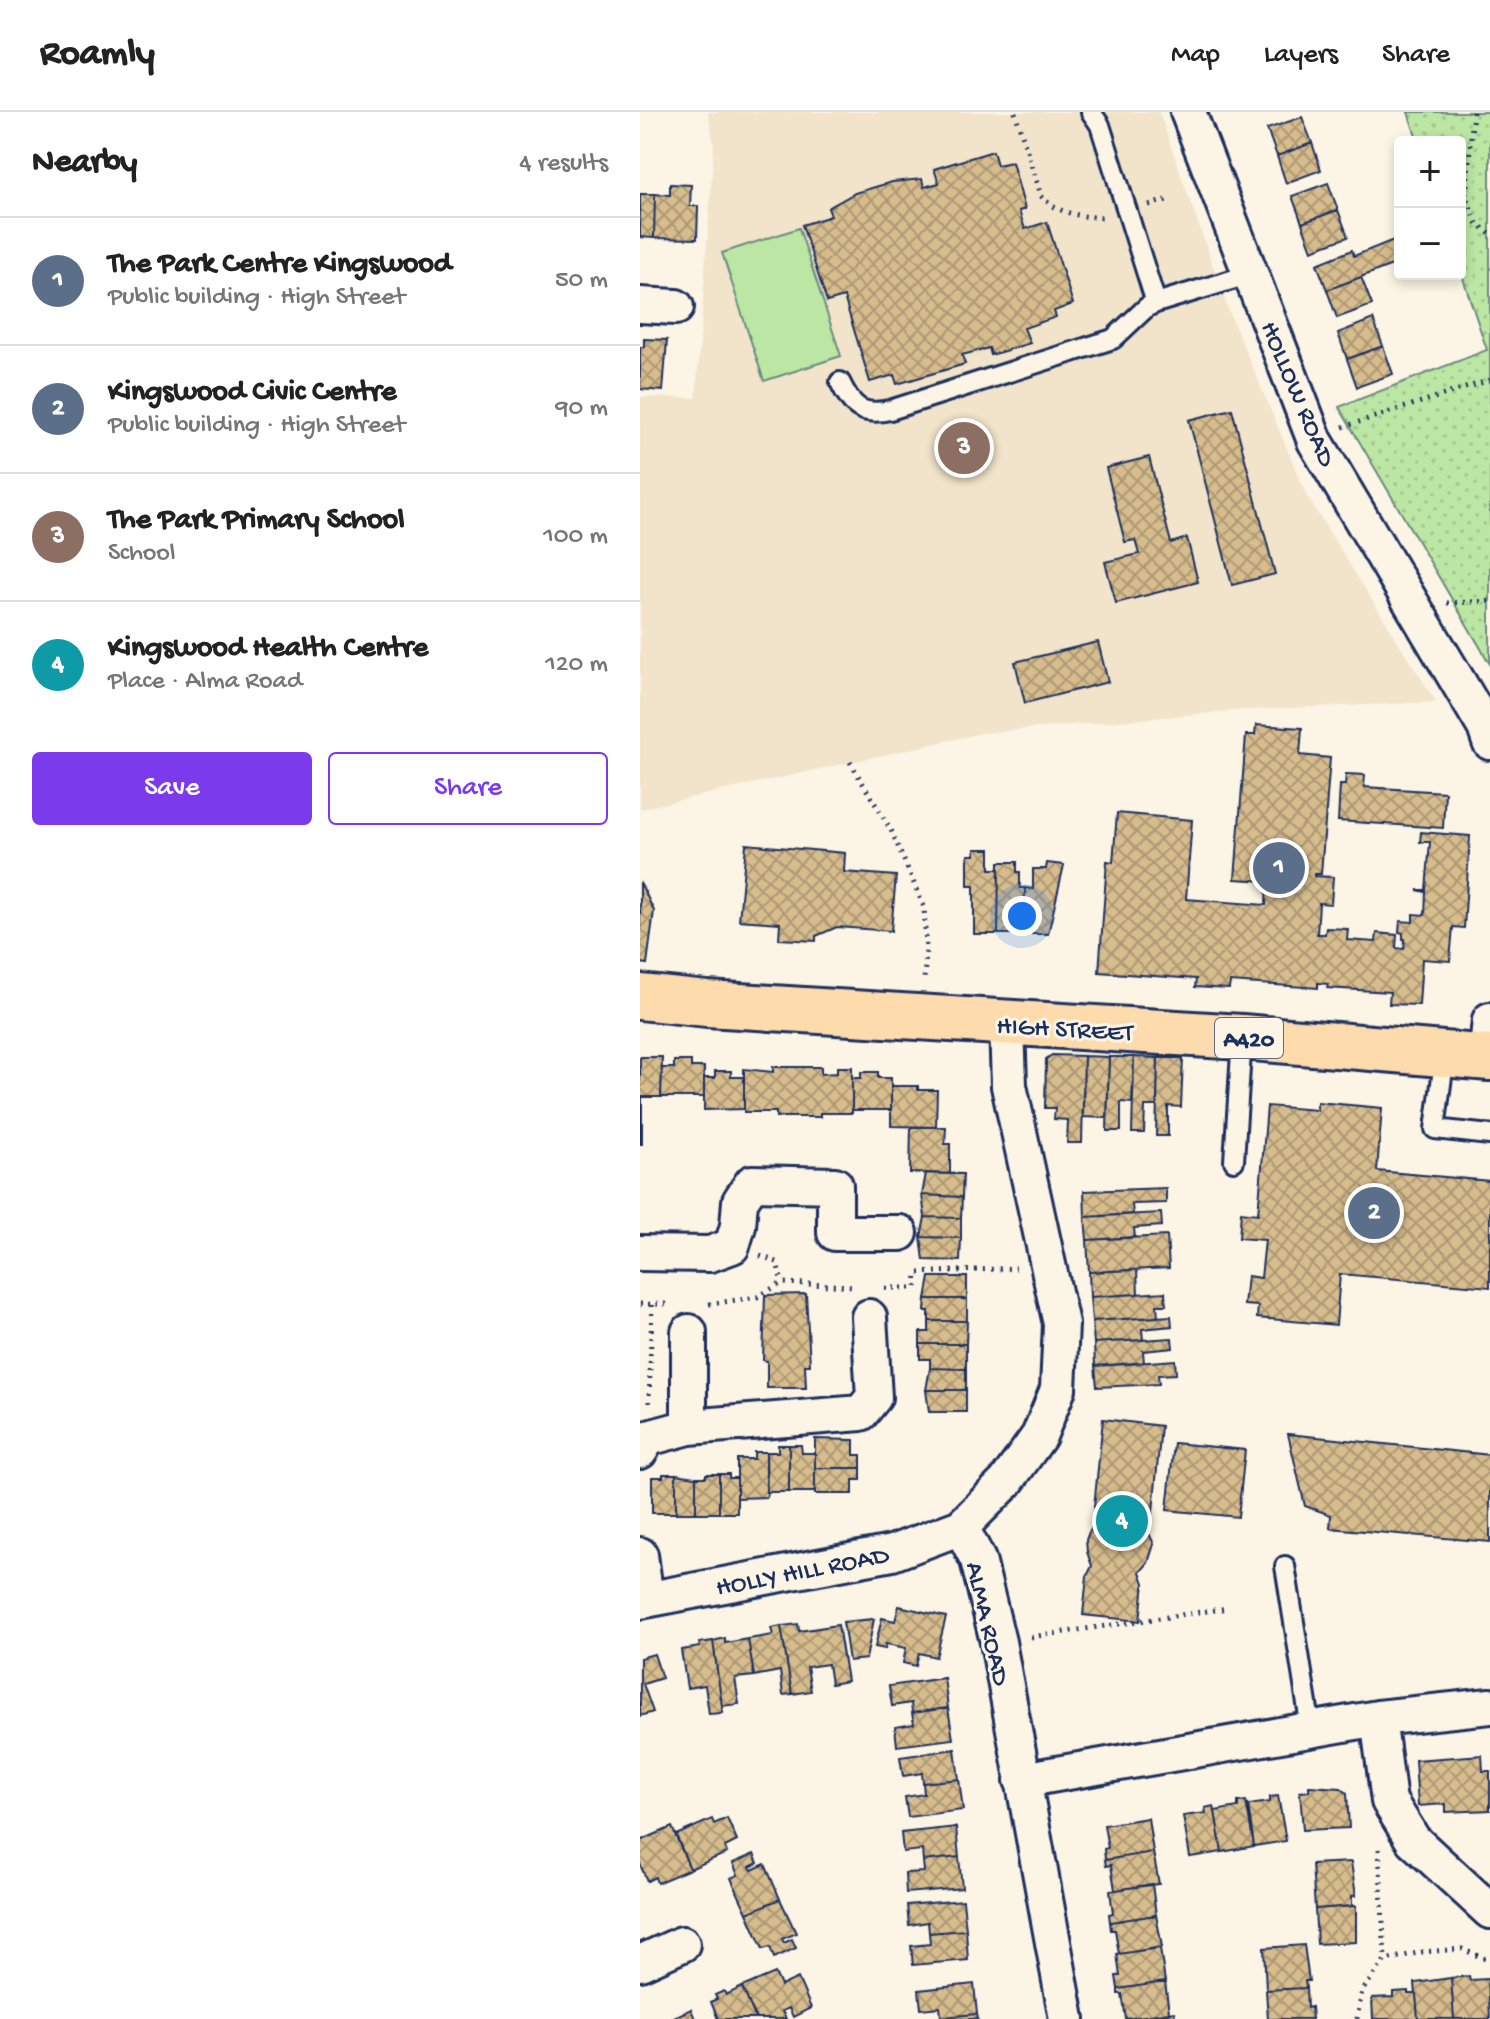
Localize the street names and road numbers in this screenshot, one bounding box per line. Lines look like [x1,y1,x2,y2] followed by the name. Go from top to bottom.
[1251,317,1340,472] street label: HOLLOW ROAD
[996,1012,1135,1051] street label: HIGH STREET
[1215,1018,1283,1058] road number: A420
[714,1541,892,1605] street label: HOLLY HILL ROAD
[956,1559,1015,1689] street label: ALMA ROAD

